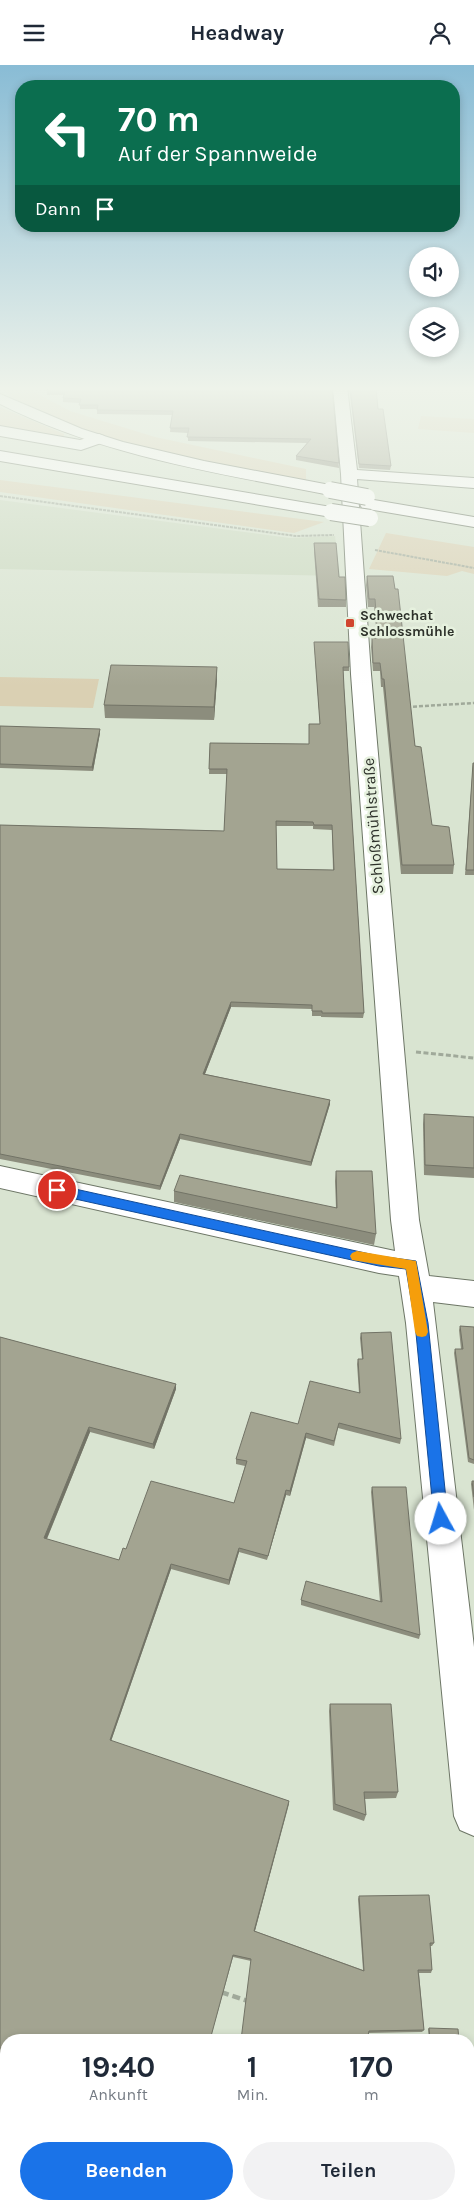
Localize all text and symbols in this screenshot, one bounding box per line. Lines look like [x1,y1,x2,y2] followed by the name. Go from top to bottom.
[20,19,48,47] icon: menu
[426,19,454,47] icon: person
[190,20,284,46] text: Headway
[118,99,200,140] text: 70 m
[35,100,100,165] icon: left
[118,141,317,167] text: Auf der Spannweide
[91,195,119,223] icon: arrive
[35,198,81,220] text: Dann
[409,247,459,357] map controls
[409,247,459,297] button: sound
[409,307,459,357] button: layers
[360,607,455,640] place label: Schwechat Schlossmühle
[344,617,356,629] marker: Schwechat Schlossmühle
[359,757,387,895] street label: Schloßmühlstraße
[36,1169,78,1211] pin
[43,1176,71,1204] icon: arrive
[414,1492,466,1544] position arrow
[81,2049,155,2085] text: 19:40
[247,2049,257,2085] text: 1
[349,2049,394,2085] text: 170
[89,2085,148,2104] text: Ankunft
[237,2085,268,2104] text: Min.
[364,2085,379,2104] text: m
[20,2142,233,2200] button: Beenden
[243,2142,455,2200] button: Teilen

